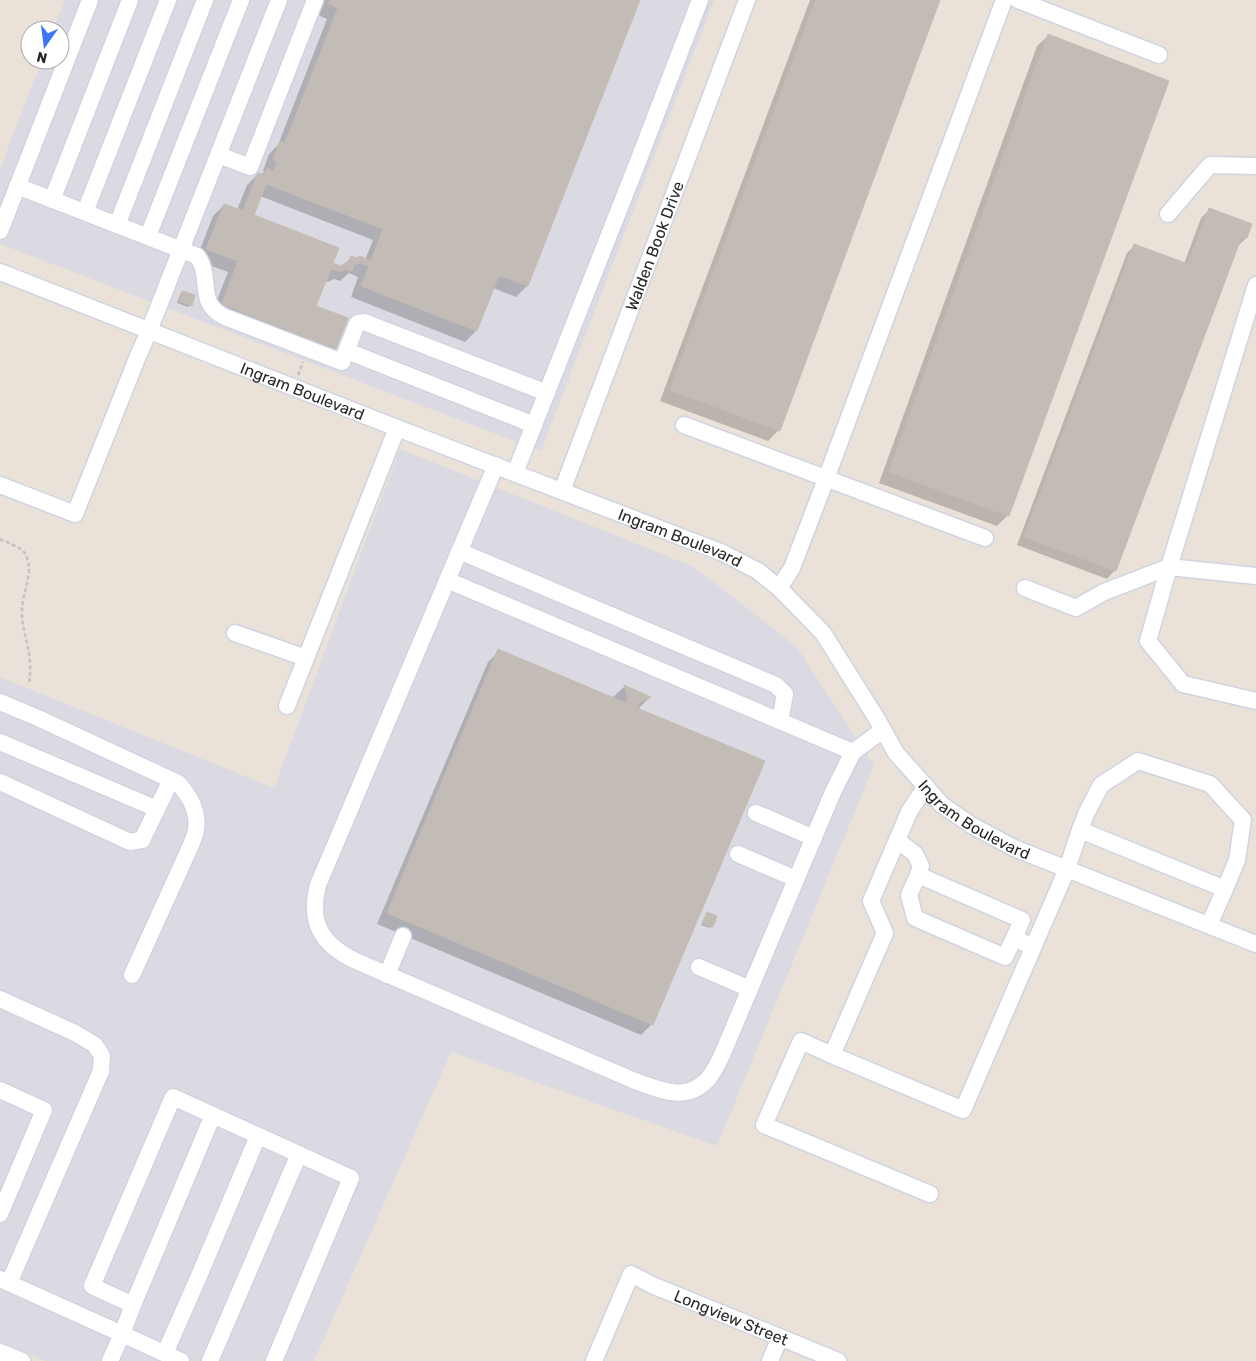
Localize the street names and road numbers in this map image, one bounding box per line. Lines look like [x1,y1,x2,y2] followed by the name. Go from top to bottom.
[621,178,687,313] street label: Walden Book Drive
[238,358,367,424] street label: Ingram Boulevard
[616,504,745,571] street label: Ingram Boulevard
[915,776,1033,863] street label: Ingram Boulevard
[672,1286,791,1349] street label: Longview Street

